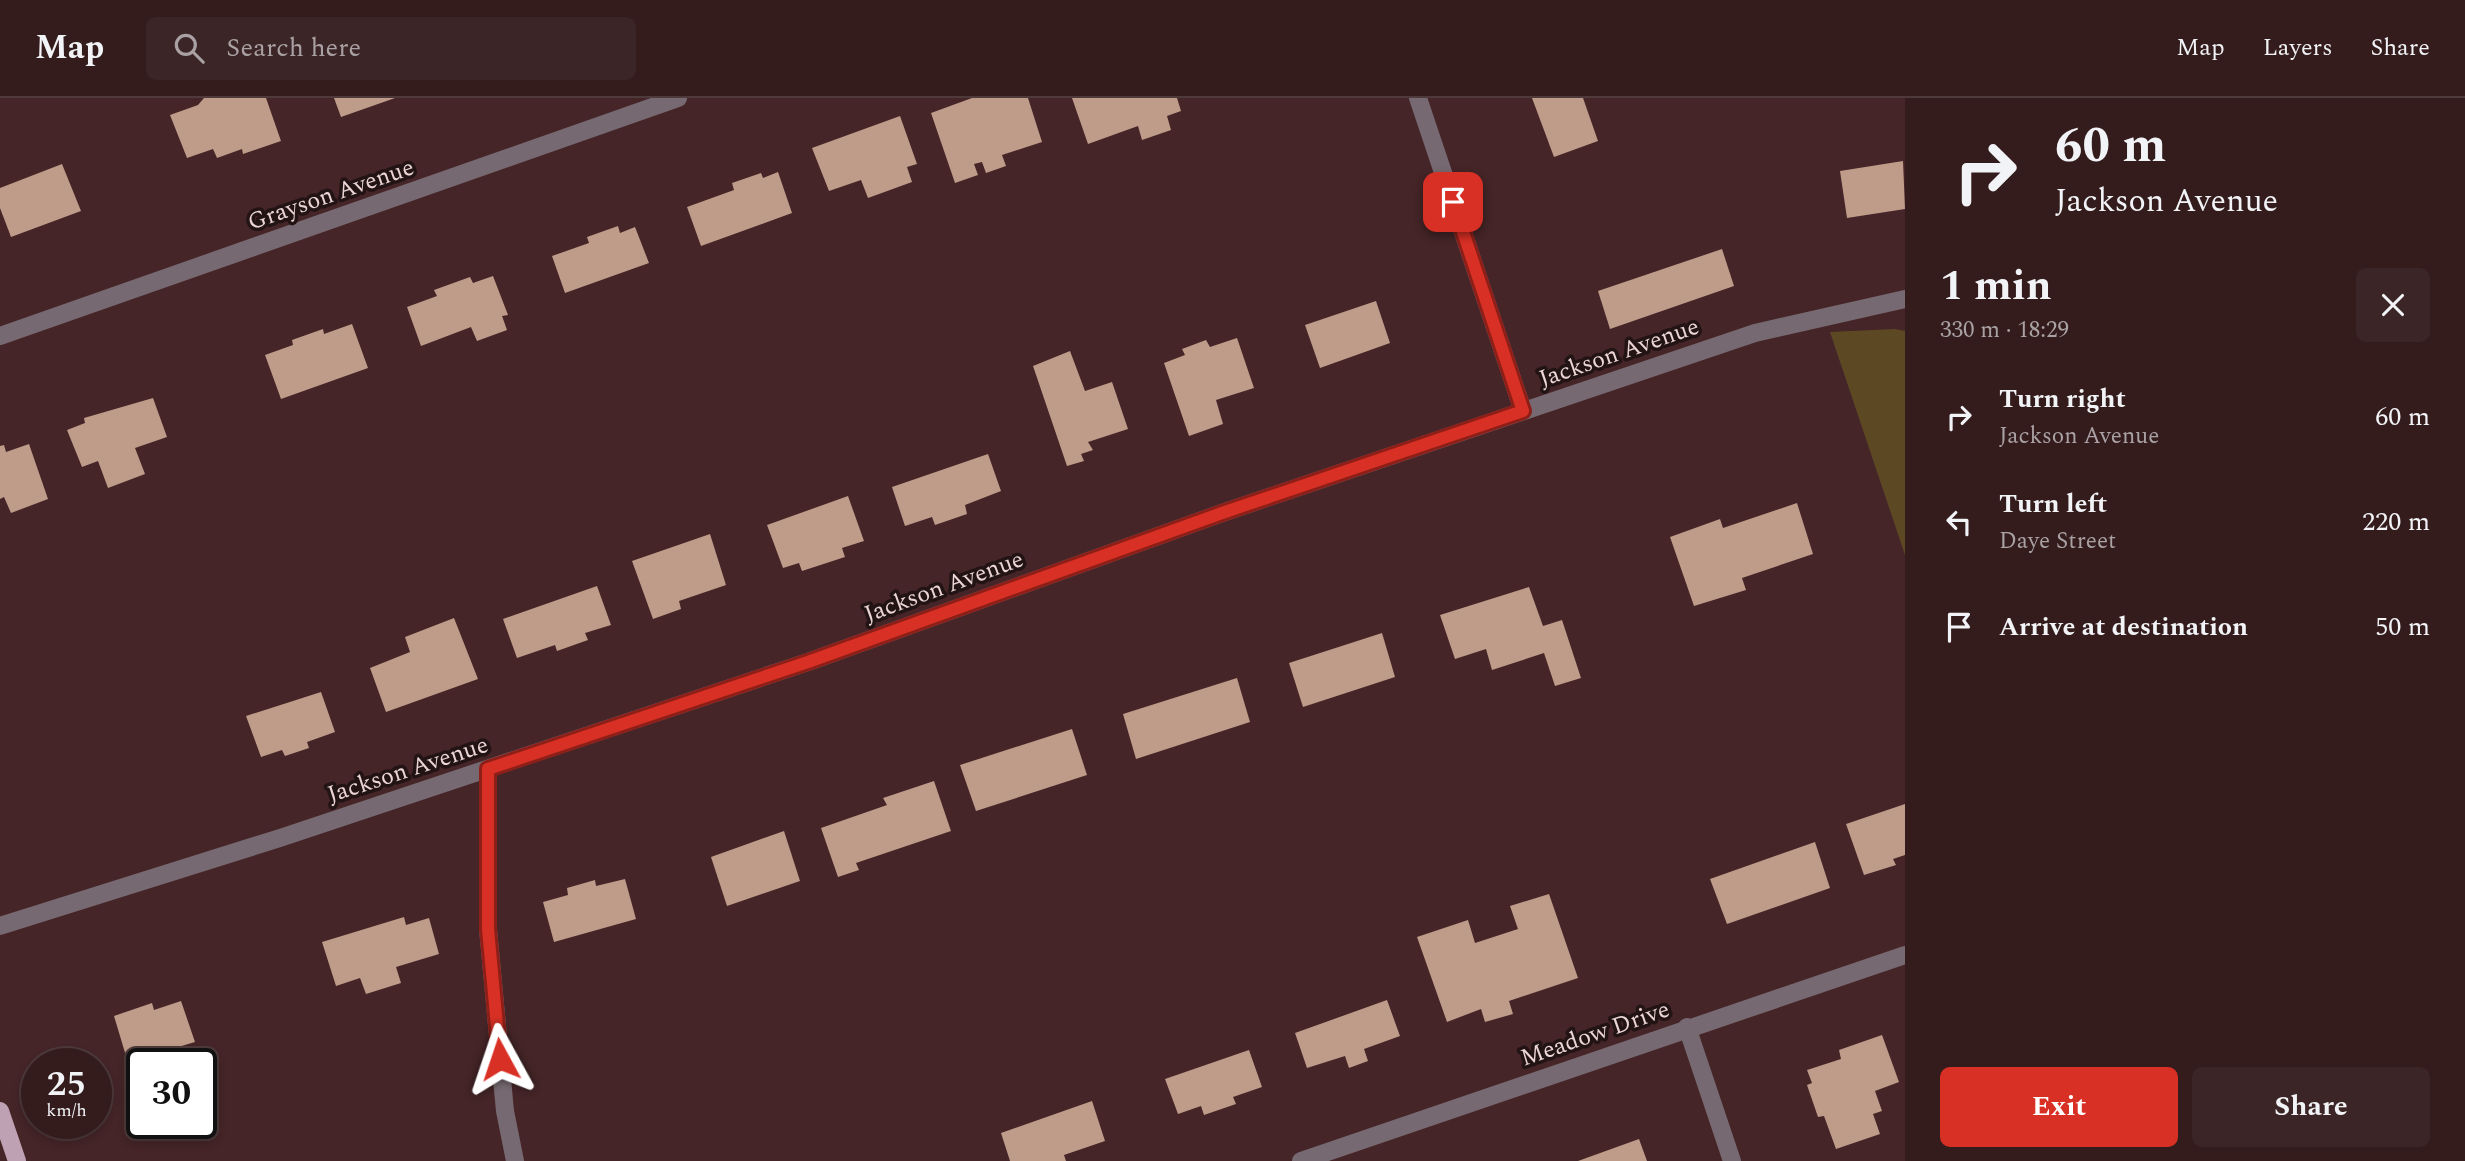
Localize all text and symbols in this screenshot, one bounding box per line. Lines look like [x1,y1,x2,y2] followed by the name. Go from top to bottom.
[146,17,636,80] search box
[35,23,104,73] text: Map
[226,28,361,68] text: Search here
[170,29,208,67] icon: search
[2176,30,2225,66] text: Map
[2263,30,2333,66] text: Layers
[2371,30,2430,66] text: Share
[2055,109,2166,184] text: 60 m
[1940,126,2031,217] icon: right
[243,150,419,240] street label: Grayson Avenue
[1423,172,1483,232] pin
[2055,177,2278,226] text: Jackson Avenue
[1434,183,1472,221] icon: arrive
[1940,255,2052,318] text: 1 min
[2356,268,2430,342] button: close
[1534,309,1704,397] street label: Jackson Avenue
[1940,313,2069,348] text: 330 m · 18:29
[1999,379,2126,419] text: Turn right
[2375,397,2430,437] text: 60 m
[1940,398,1978,436] icon: right
[1999,419,2159,454] text: Jackson Avenue
[1999,484,2107,524] text: Turn left
[2362,502,2430,542] text: 220 m
[1940,503,1978,541] icon: left
[1999,524,2116,559] text: Daye Street
[859,541,1029,633] street label: Jackson Avenue
[1999,607,2248,647] text: Arrive at destination
[2375,607,2430,647] text: 50 m
[1940,608,1978,646] icon: arrive
[323,727,493,813] street label: Jackson Avenue
[1516,992,1674,1076] street label: Meadow Drive
[463,1022,537,1096] position arrow
[126,1048,217,1139] speed limit sign: 30
[47,1058,86,1111] text: 25
[1940,1067,2178,1147] button: Exit
[2192,1067,2430,1147] button: Share
[46,1097,87,1124] text: km/h

